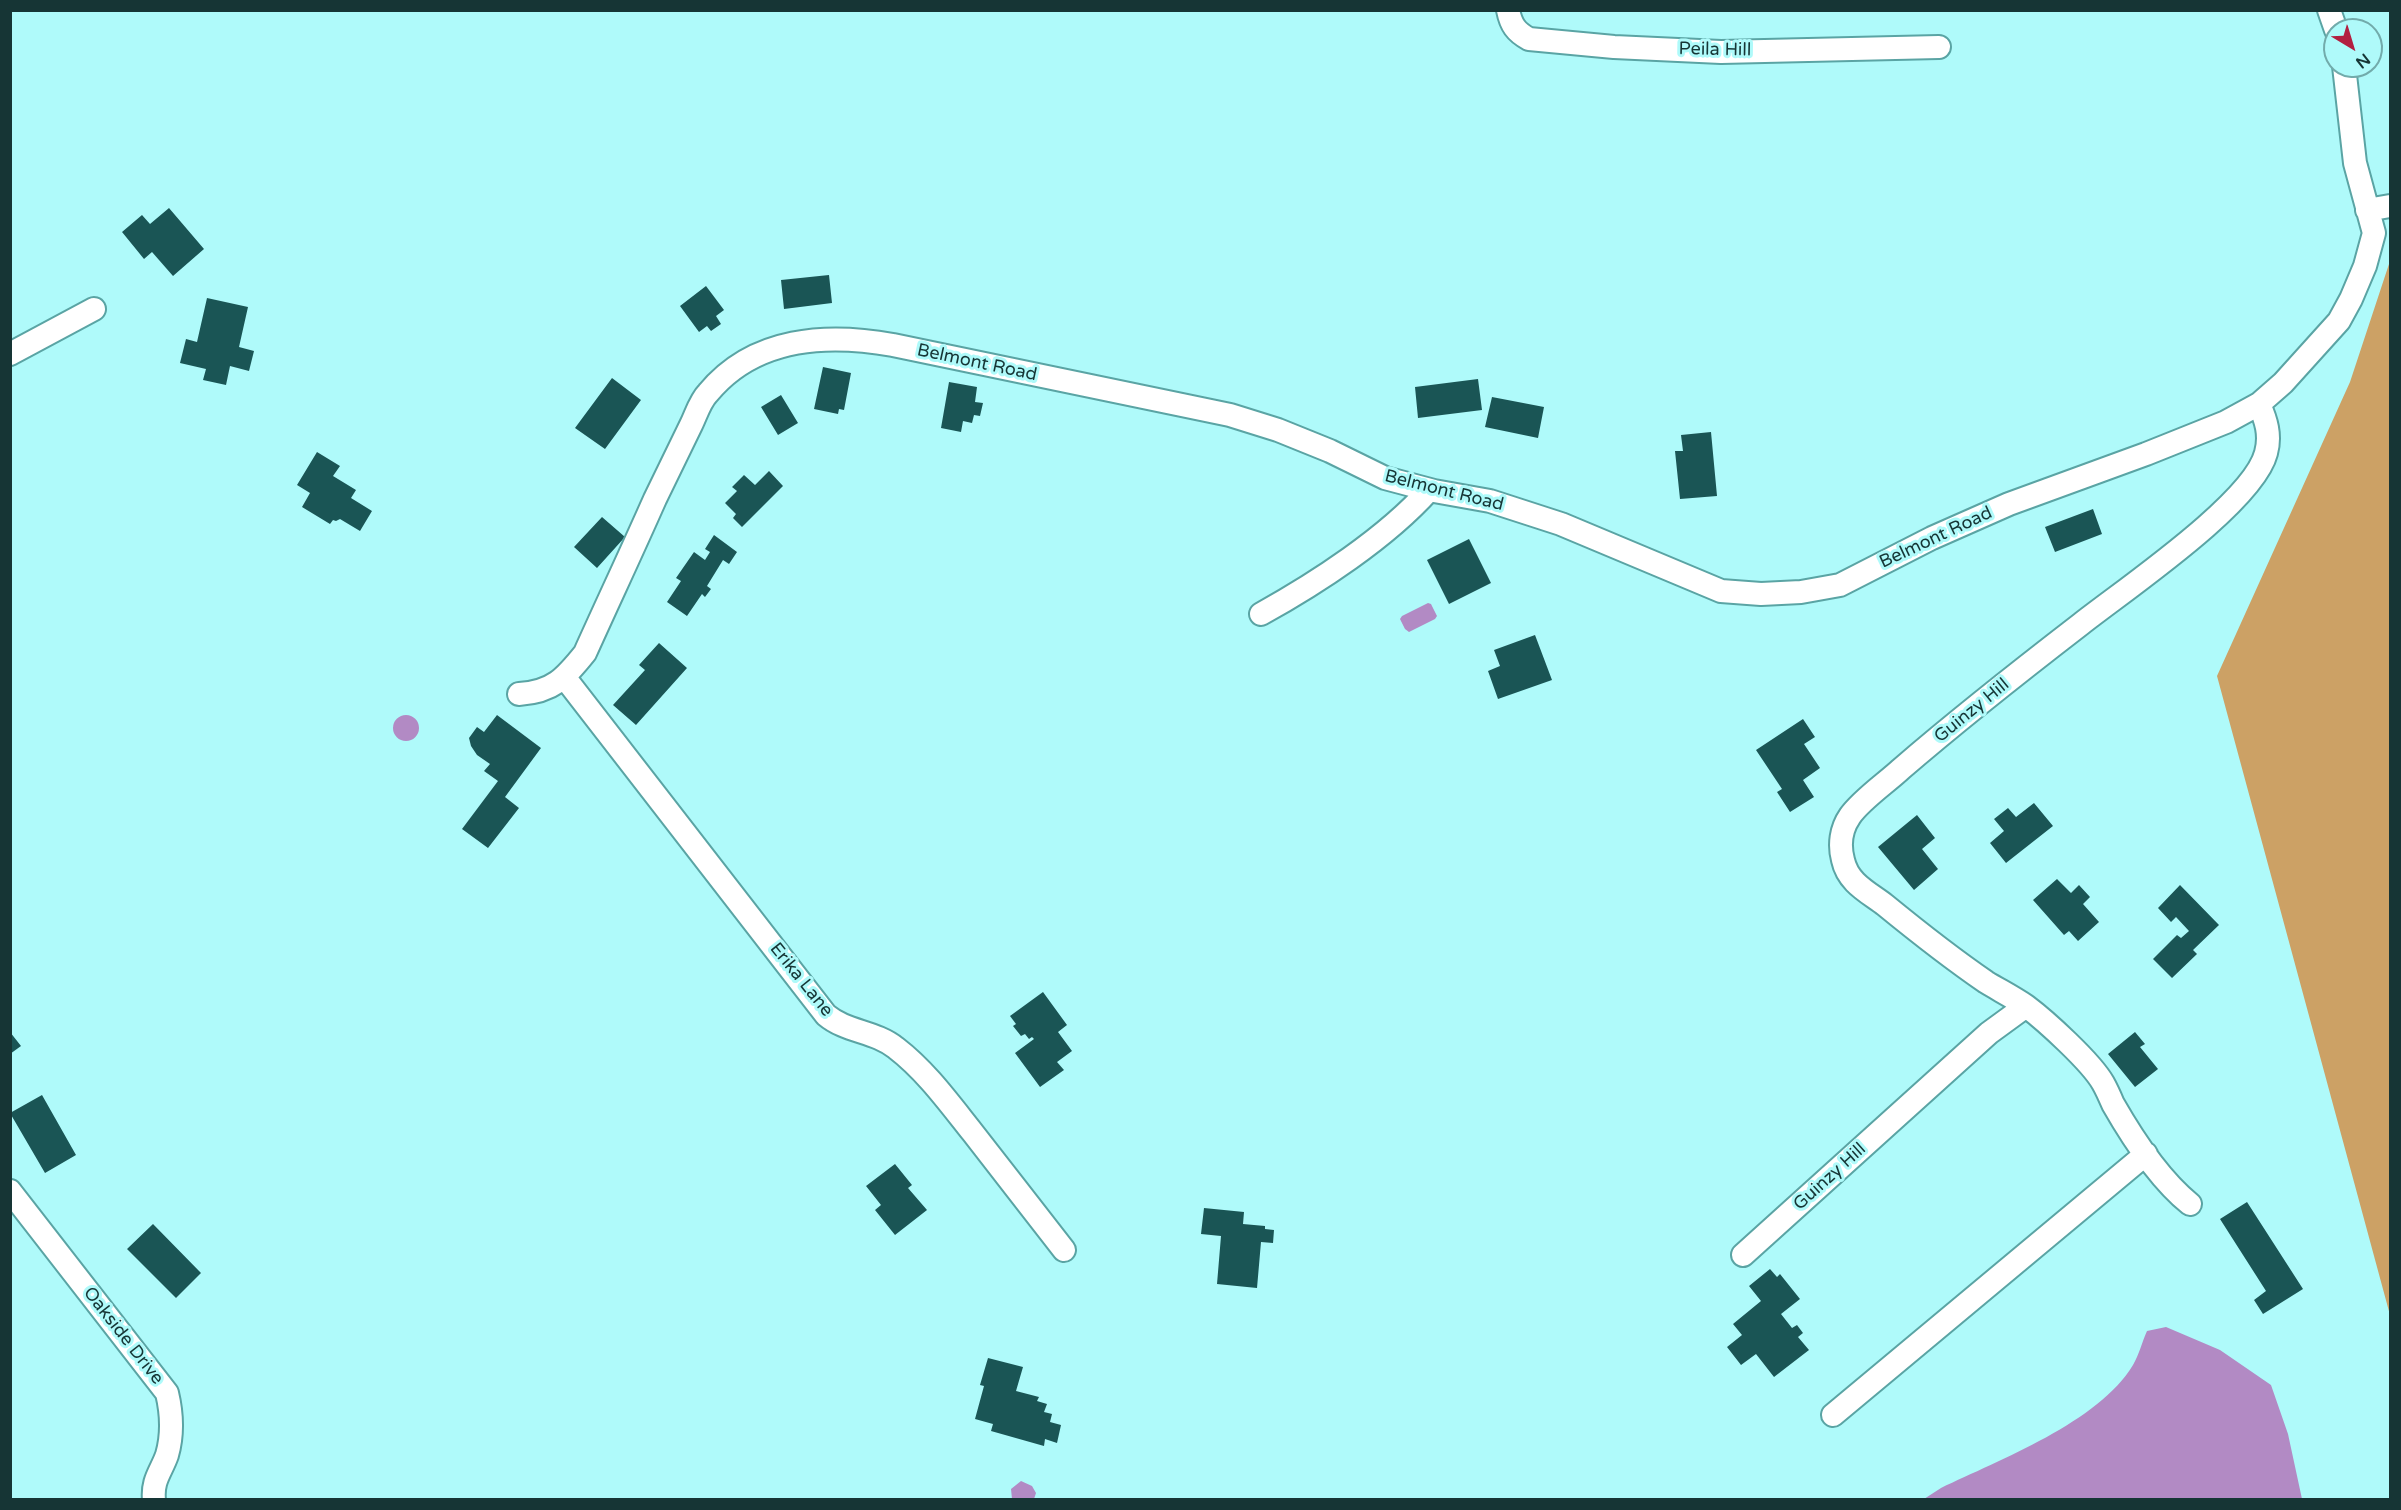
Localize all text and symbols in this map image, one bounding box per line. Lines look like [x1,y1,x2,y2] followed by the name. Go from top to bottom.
[2323,18,2383,78] north arrow
[1678,39,1752,61] street label: Peila Hill
[2352,49,2374,72] text: N
[915,340,1039,386] street label: Belmont Road
[1382,466,1506,516] street label: Belmont Road
[1876,502,1996,574] street label: Belmont Road
[1930,674,2014,748] street label: Guinzy Hill
[765,939,837,1021] street label: Erika Lane
[1789,1139,1871,1215] street label: Guinzy Hill
[78,1283,168,1389] street label: Oakside Drive

